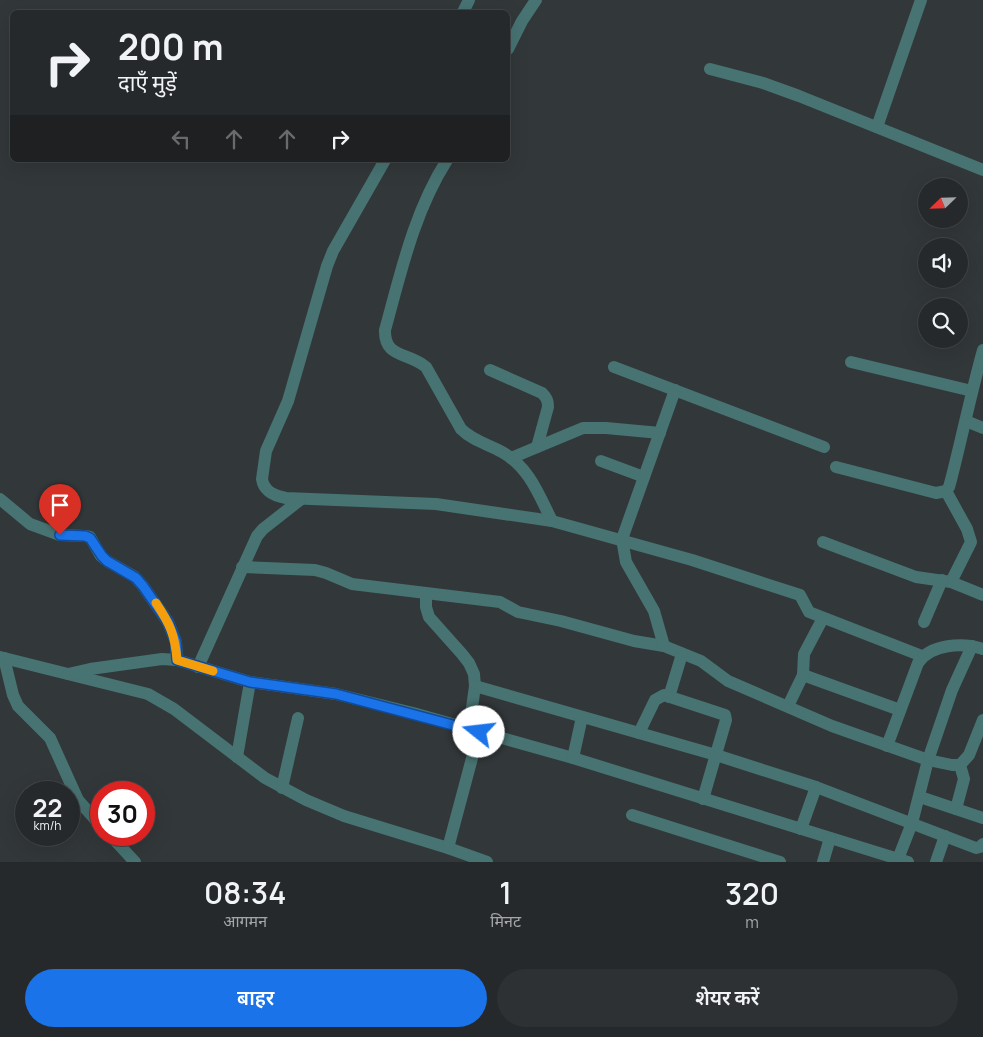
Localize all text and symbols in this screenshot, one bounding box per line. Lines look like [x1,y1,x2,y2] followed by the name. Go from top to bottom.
[118,23,223,71] text: 200 m
[35,30,100,95] icon: right
[118,68,177,98] text: दाएँ मुड़ें
[167,125,195,153] icon: left
[220,125,248,153] icon: ahead
[273,125,301,153] icon: ahead
[326,125,354,153] icon: right
[918,178,968,228] north arrow
[918,178,968,348] map controls
[918,238,968,288] button: sound
[918,298,968,348] button: search
[39,484,81,535] pin
[46,491,74,519] icon: arrive
[452,705,504,757] position arrow
[90,781,155,846] speed limit sign: 30
[33,790,62,825] text: 22
[34,817,61,834] text: km/h
[204,872,286,913] text: 08:34
[499,872,512,913] text: 1
[725,873,779,914] text: 320
[223,910,267,932] text: आगमन
[490,910,521,932] text: मिनट
[745,911,759,933] text: m
[25,969,487,1027] button: बाहर
[497,969,958,1027] button: शेयर करें

